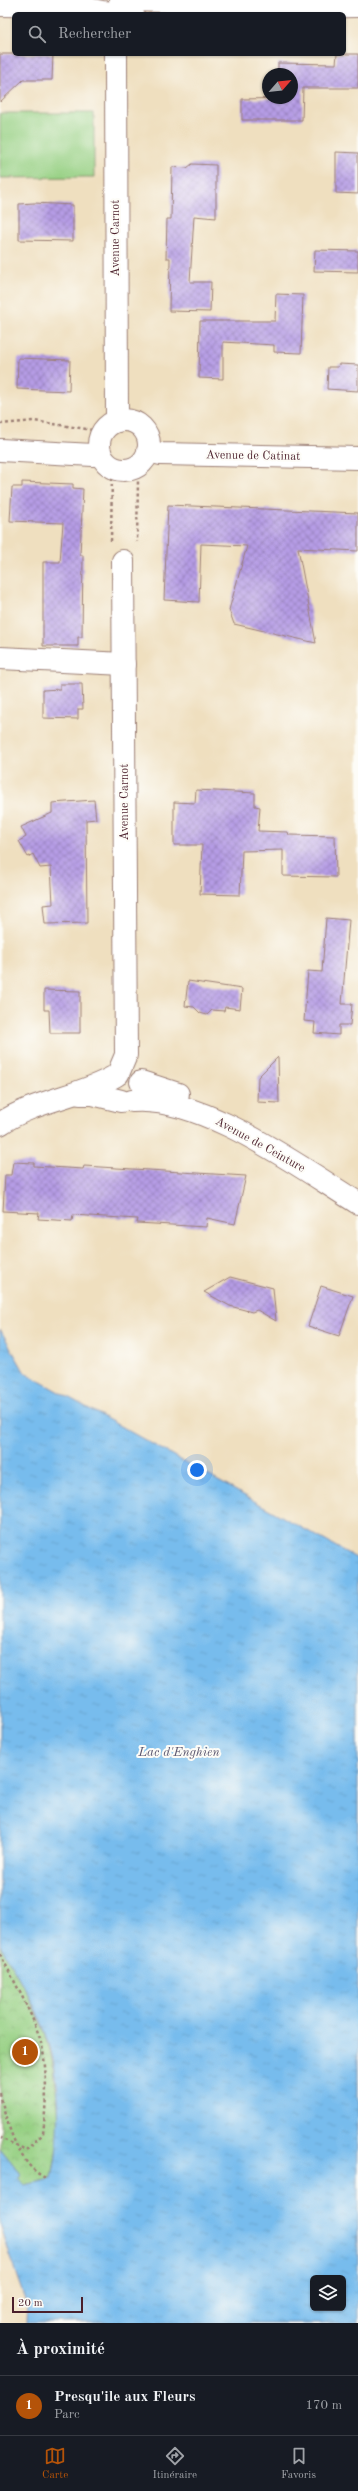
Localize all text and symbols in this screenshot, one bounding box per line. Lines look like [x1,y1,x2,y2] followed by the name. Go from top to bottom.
[12,12,346,56] search box
[26,23,48,45] icon: search
[58,27,131,42] text: Rechercher
[262,68,298,104] north arrow
[110,200,122,277] street label: Avenue Carnot
[206,449,300,463] street label: Avenue de Catinat
[119,764,131,841] street label: Avenue Carnot
[213,1115,307,1175] street label: Avenue de Ceinture
[187,1460,207,1480] your location
[137,1746,220,1759] water label: Lac d'Enghien
[12,2037,38,2067] pin: 1
[310,2275,346,2311] map controls
[310,2275,346,2311] button: layers
[12,2295,83,2314] scale bar
[18,2298,43,2309] text: 20 m
[16,2341,105,2358] text: À proximité
[54,2390,195,2405] text: Presqu'ile aux Fleurs
[25,2399,33,2412] text: 1
[305,2399,342,2412] text: 170 m
[54,2408,80,2421] text: Parc
[42,2445,68,2483] tab: Carte
[152,2445,197,2483] tab: Itinéraire
[281,2445,316,2483] tab: Favoris

